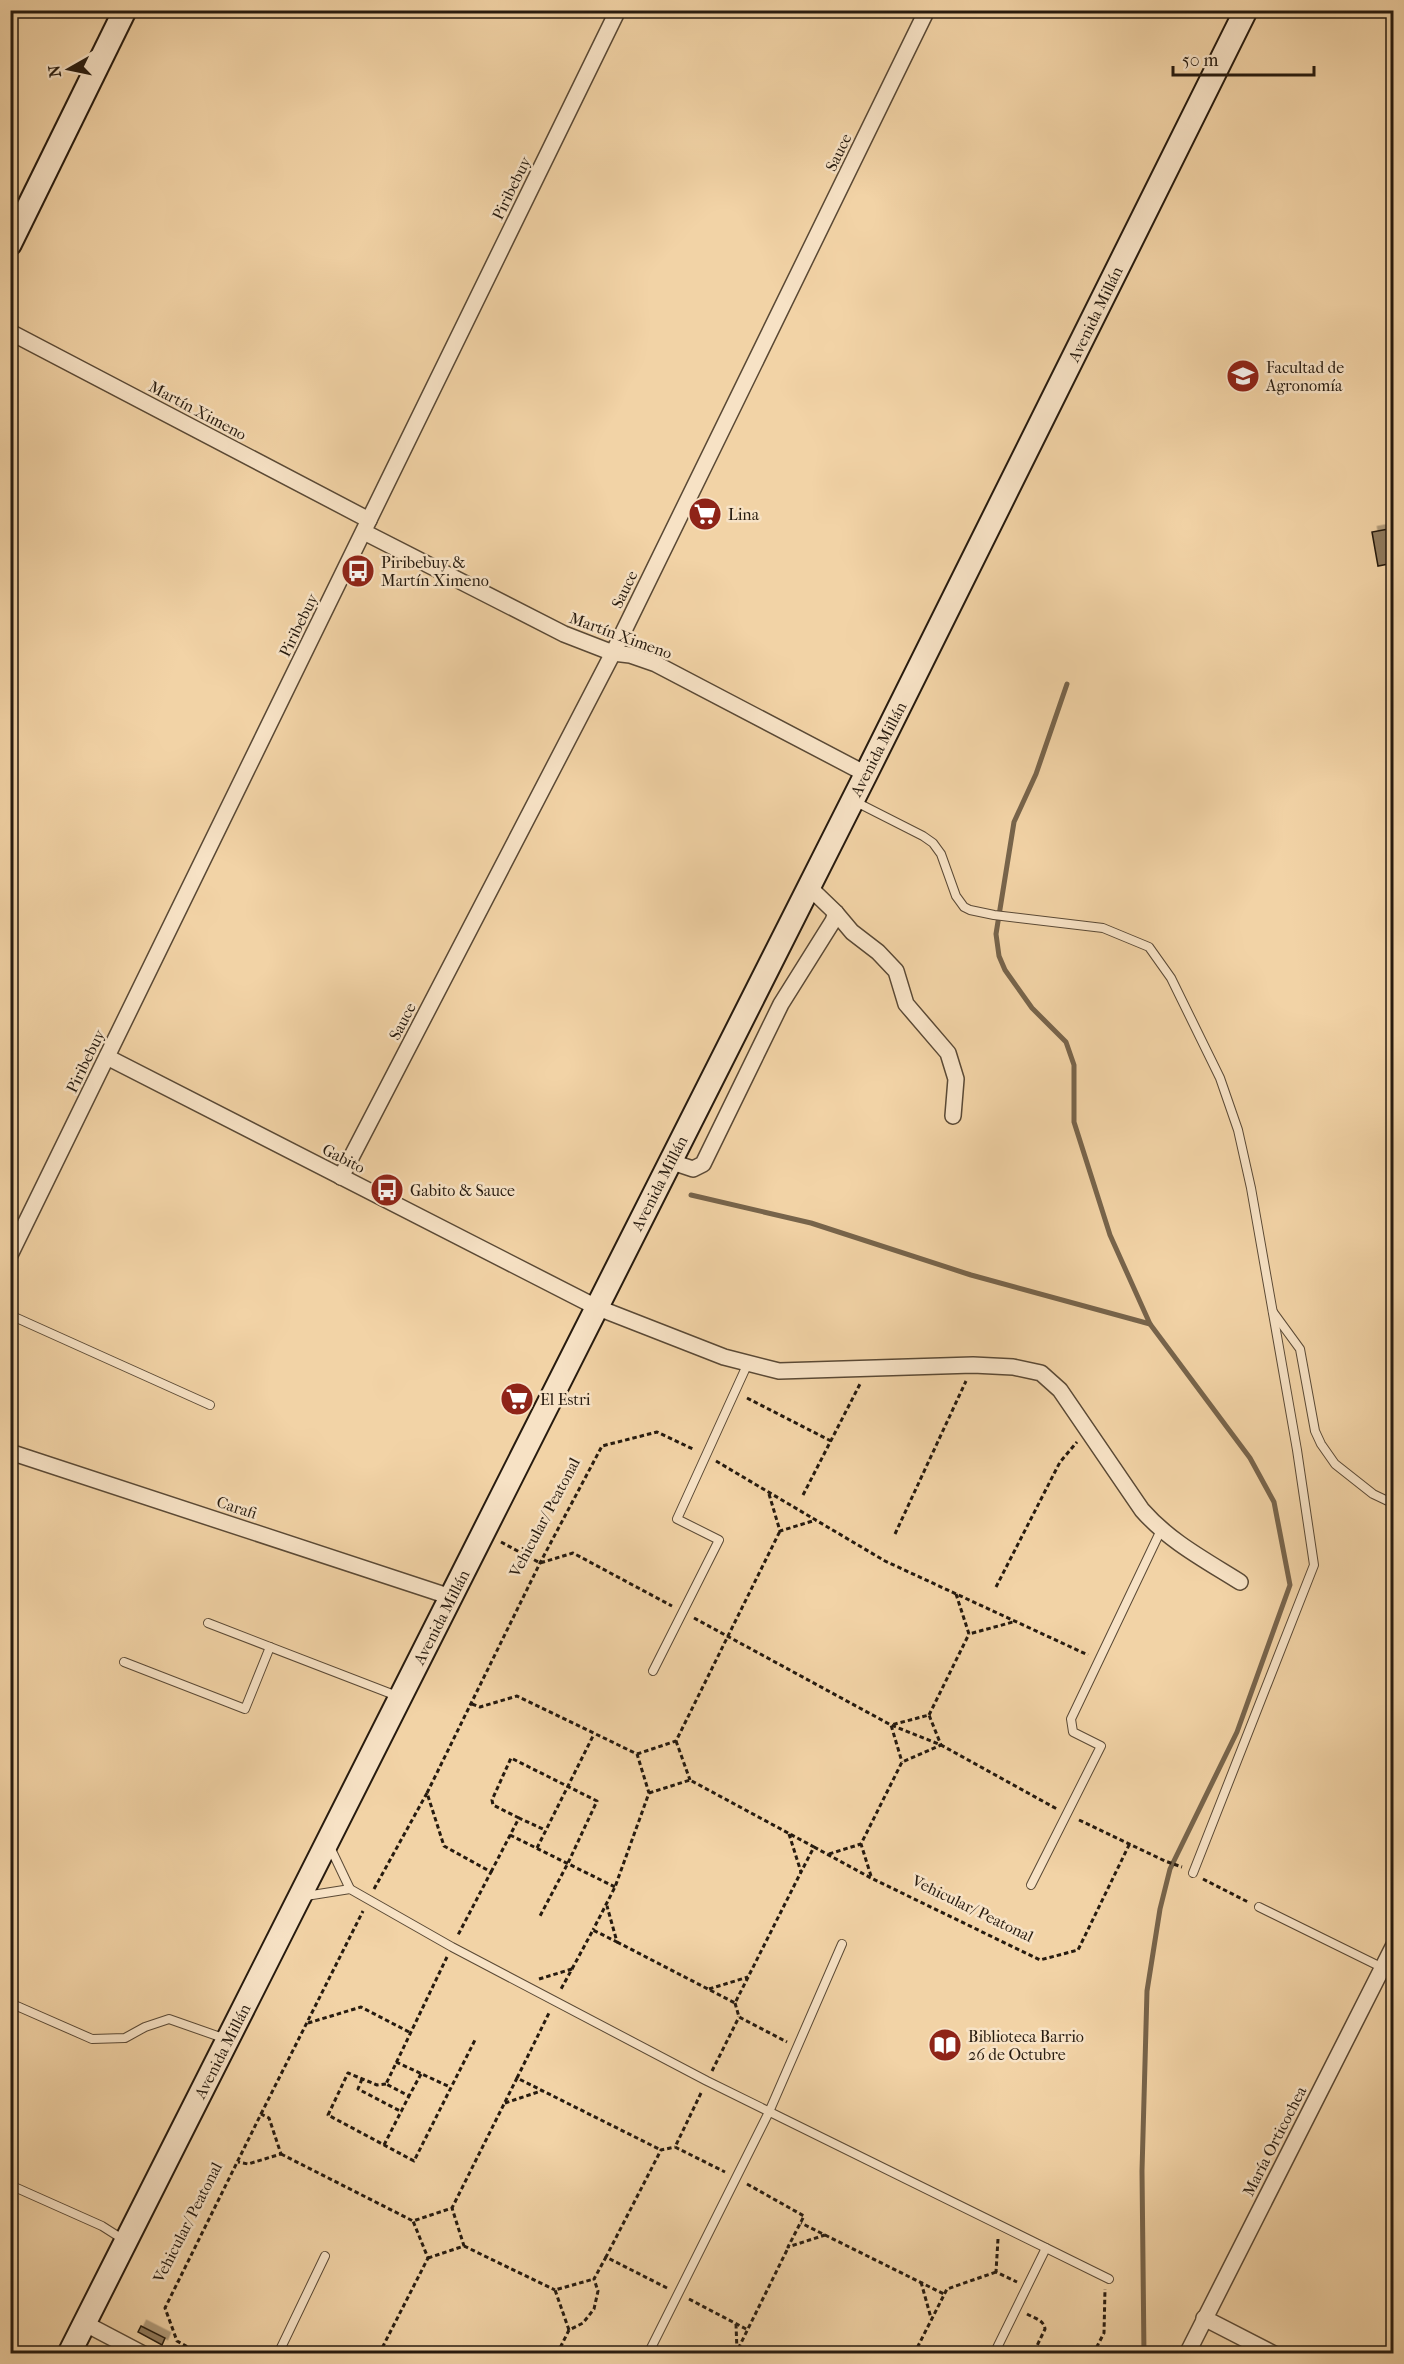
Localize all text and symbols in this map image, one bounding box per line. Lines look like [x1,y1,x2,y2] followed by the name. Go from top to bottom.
[39,39,99,99] north arrow
[1173,39,1314,77] scale bar
[1182,50,1219,71] text: 50 m
[44,63,65,79] text: N
[821,130,856,174] street label: Sauce
[488,153,535,223] street label: Piribebuy
[1064,263,1127,366] street label: Avenida Millán
[1225,358,1261,394] school or university icon: Facultad de Agronomía
[1265,358,1344,395] place label: Facultad de Agronomía
[146,377,250,444] street label: Martín Ximeno
[687,496,723,532] supermarket icon: Lina
[728,505,760,524] place label: Lina
[340,553,376,589] bus stop icon: Piribebuy & Martín Ximeno
[381,553,489,590] place label: Piribebuy & Martín Ximeno
[607,567,642,611] street label: Sauce
[275,590,322,660] street label: Piribebuy
[567,608,675,663] street label: Martín Ximeno
[846,698,911,801] street label: Avenida Millán
[385,999,420,1043] street label: Sauce
[62,1026,109,1096] street label: Piribebuy
[627,1132,692,1235] street label: Avenida Millán
[319,1140,368,1177] street label: Gabito
[369,1172,405,1208] bus stop icon: Gabito & Sauce
[410,1181,515,1200] place label: Gabito & Sauce
[499,1381,535,1417] supermarket icon: El Estri
[540,1390,591,1409] place label: El Estri
[504,1454,584,1581] street label: Vehicular/ Peatonal
[214,1492,259,1523] street label: Carafi
[409,1566,474,1669] street label: Avenida Millán
[908,1870,1037,1946] street label: Vehicular/ Peatonal
[190,2000,255,2103] street label: Avenida Millán
[927,2027,963,2063] library icon: Biblioteca Barrio 26 de Octubre
[968,2027,1084,2064] place label: Biblioteca Barrio 26 de Octubre
[1239,2083,1311,2199] street label: María Orticochea
[148,2158,226,2286] street label: Vehicular/ Peatonal

